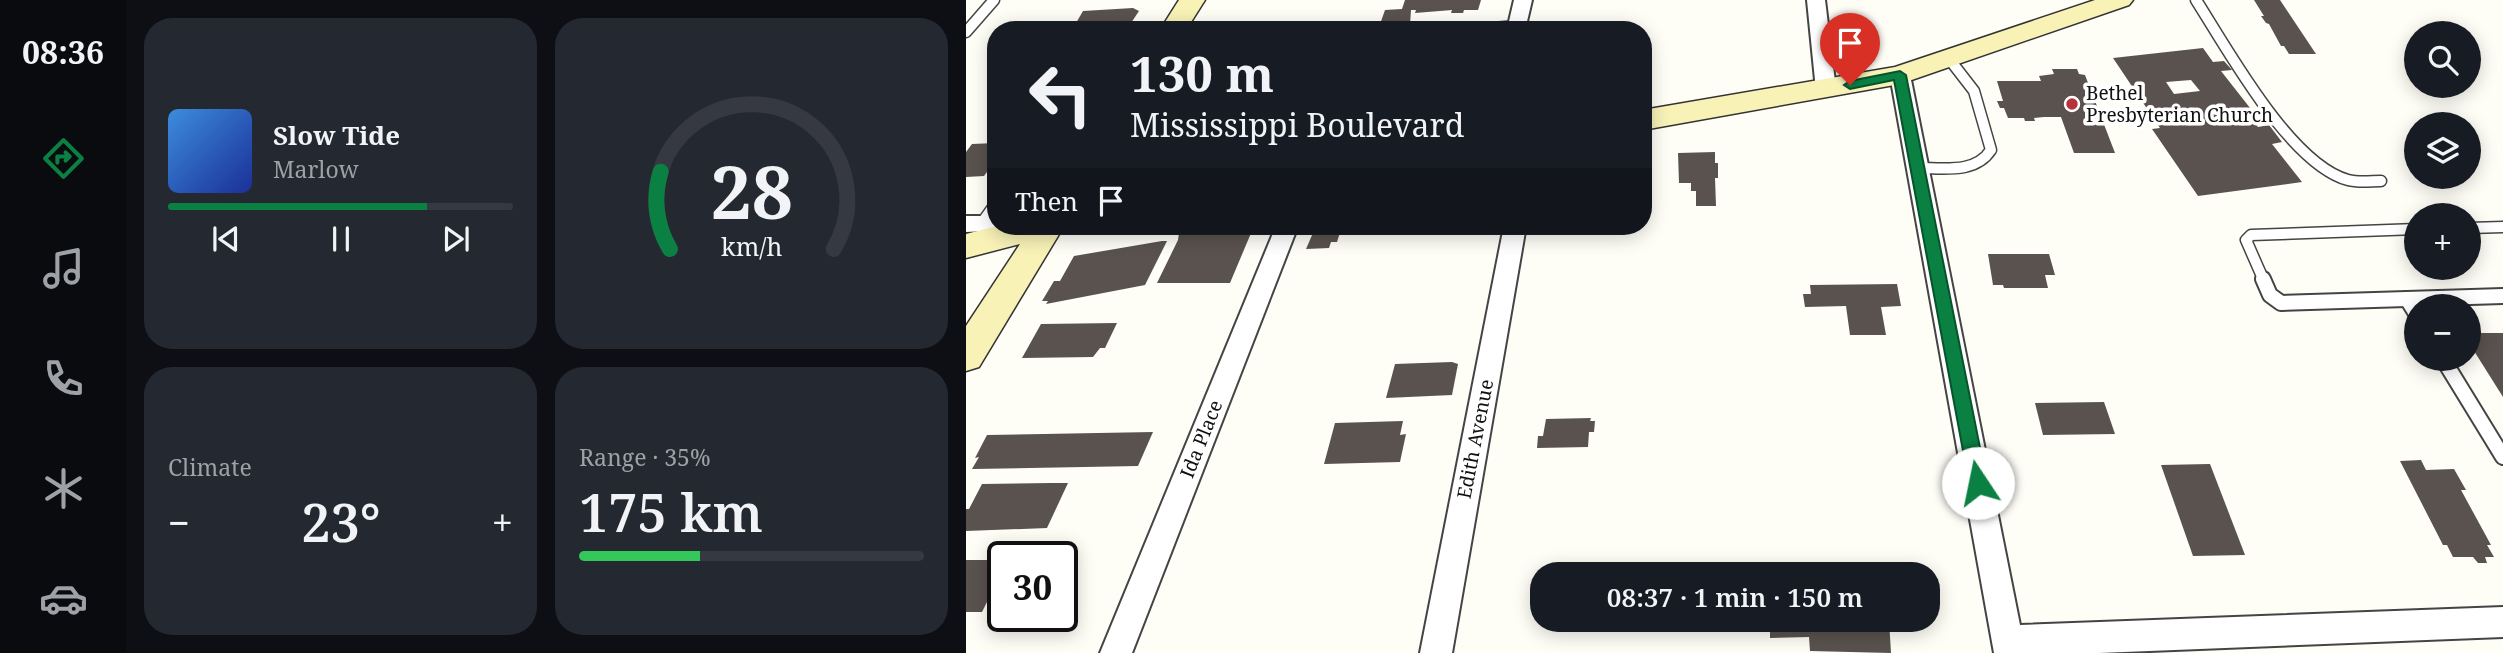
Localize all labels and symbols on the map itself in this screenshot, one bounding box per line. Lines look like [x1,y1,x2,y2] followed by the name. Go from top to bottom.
[1820,13,1880,85] pin
[2086,80,2273,128] place label: Bethel Presbyterian Church
[2064,96,2080,112] marker: Bethel Presbyterian Church
[1451,377,1499,501] street label: Edith Avenue
[1174,396,1228,482] street label: Ida Place
[1941,446,2015,520] position arrow
[987,541,1078,632] speed limit sign: 30

